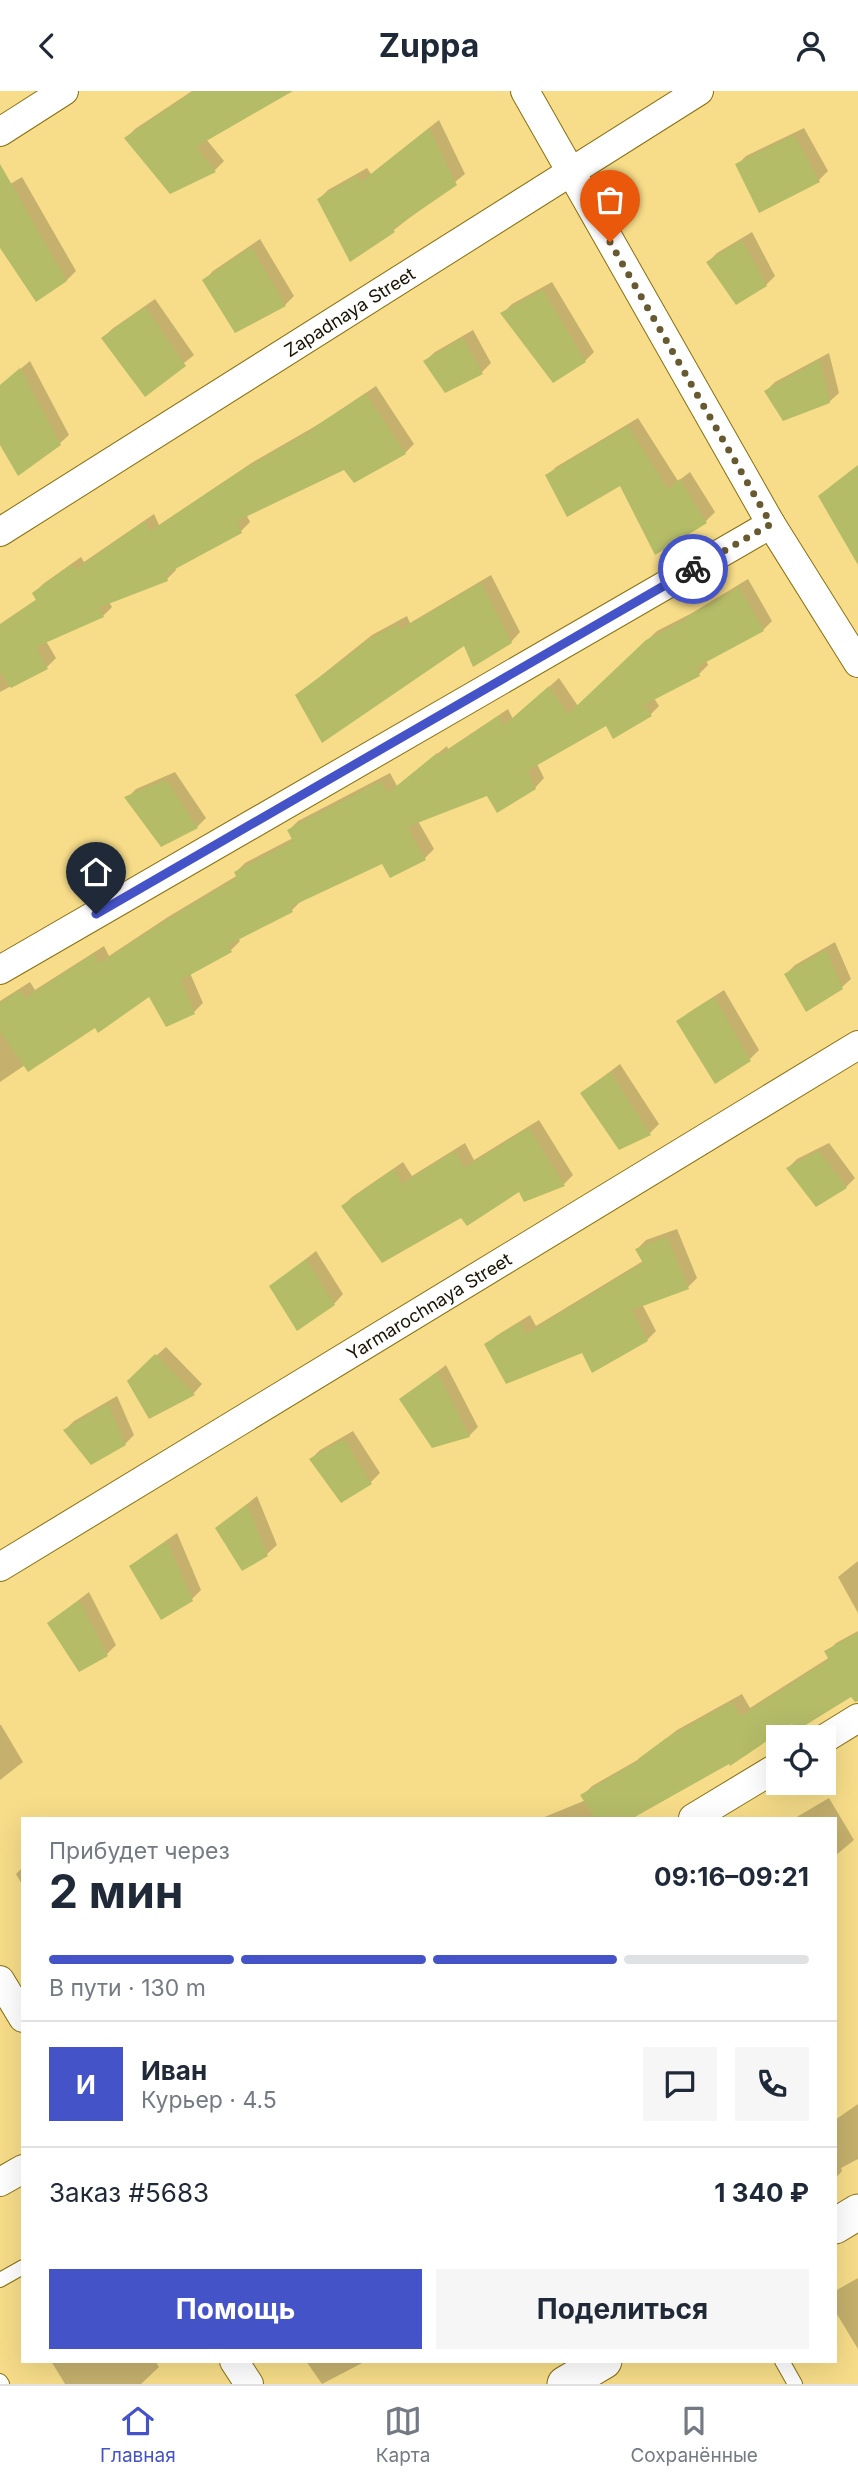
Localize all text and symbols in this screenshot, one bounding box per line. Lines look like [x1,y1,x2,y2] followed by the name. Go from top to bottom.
[379,26,479,65] text: Zuppa
[28,27,66,65] icon: back
[792,27,830,65] icon: person
[580,170,640,242] pin
[591,181,629,219] icon: bag
[280,263,419,361] street label: Zapadnaya Street
[658,534,728,604] courier
[674,550,712,588] icon: bike
[66,842,126,914] pin
[77,853,115,891] icon: home
[343,1248,515,1364] street label: Yarmarochnaya Street
[766,1725,836,1795] map controls
[766,1725,836,1795] button: locate
[49,1837,230,1865] text: Прибудет через
[654,1861,809,1892] text: 09:16–09:21
[49,1863,184,1919] text: 2 мин
[49,1974,206,2002] text: В пути · 130 m
[643,2047,717,2121] button: chat
[735,2047,809,2121] button: phone
[141,2055,207,2086] text: Иван
[76,2069,96,2100] text: И
[141,2086,277,2114] text: Курьер · 4.5
[49,2177,209,2208] text: Заказ #5683
[714,2177,809,2208] text: 1 340 ₽
[49,2269,422,2349] button: Помощь
[436,2269,809,2349] button: Поделиться
[100,2402,176,2467] tab: Главная
[376,2402,430,2467] tab: Карта
[630,2402,758,2467] tab: Сохранённые

